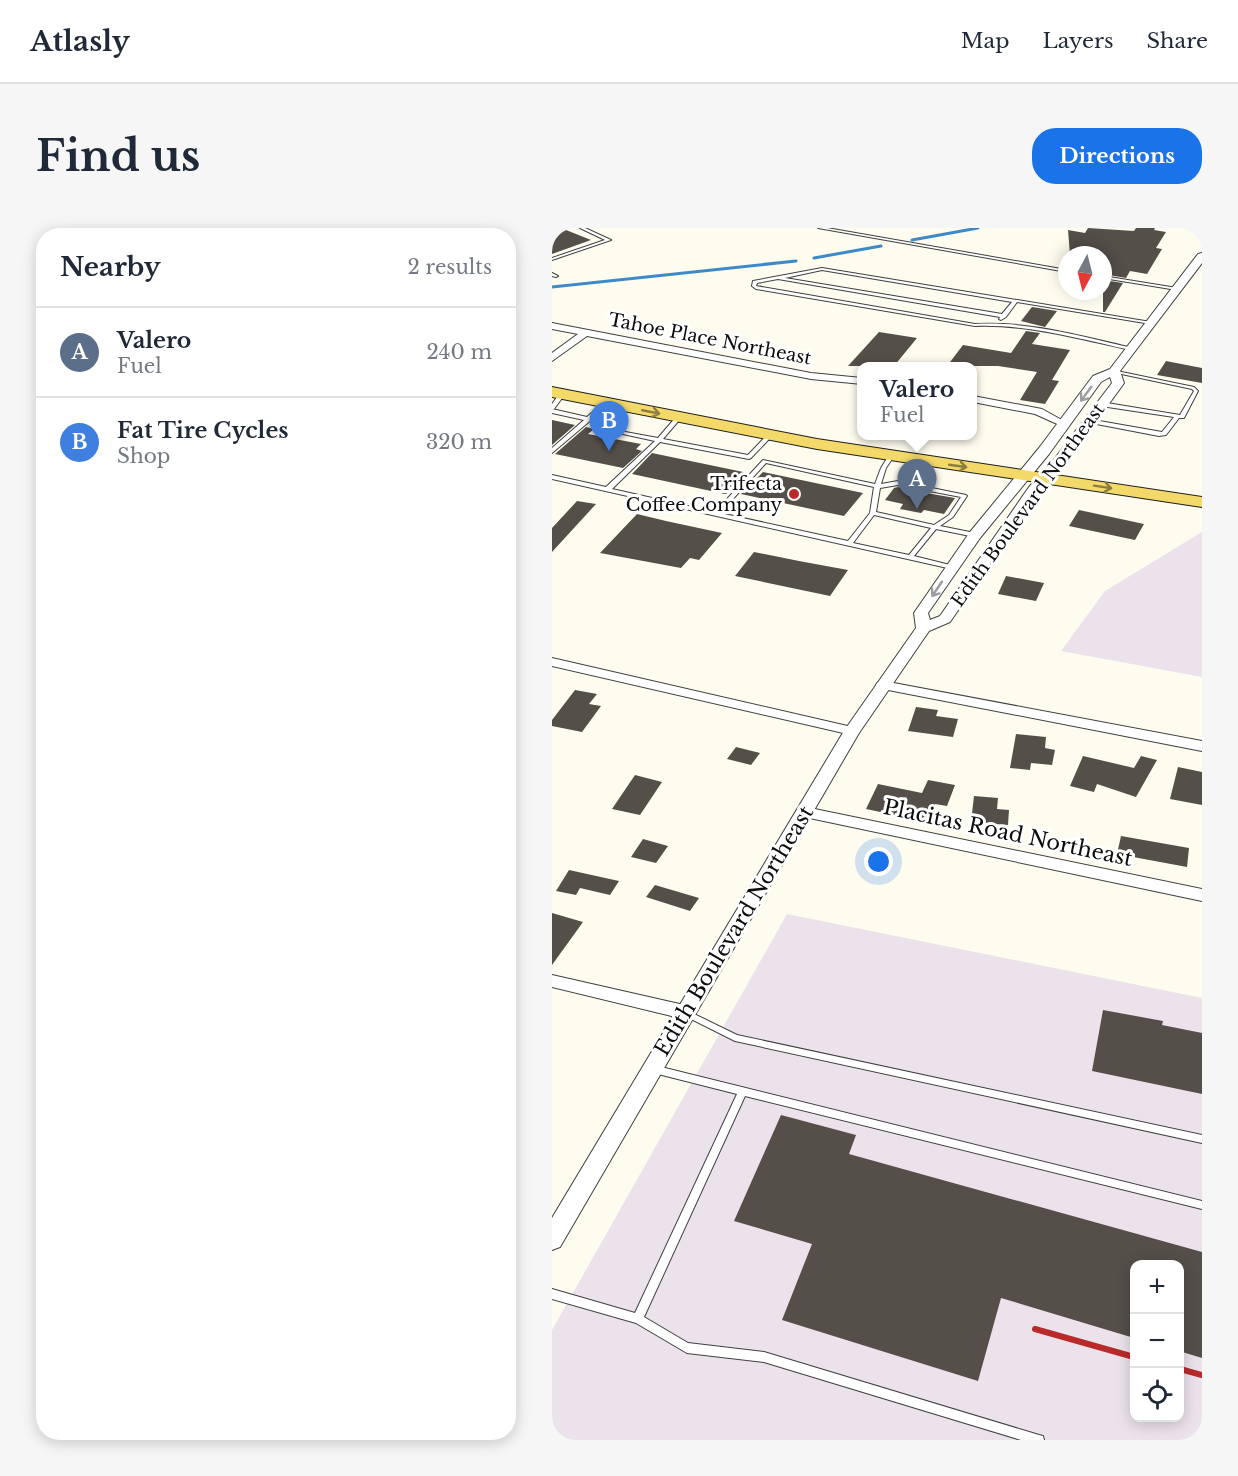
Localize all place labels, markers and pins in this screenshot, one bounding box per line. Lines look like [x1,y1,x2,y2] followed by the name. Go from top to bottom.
[590,402,628,451] pin: B
[898,460,937,509] pin: A
[626,473,782,516] place label: Trifecta Coffee Company
[787,487,801,501] marker: Trifecta Coffee Company

